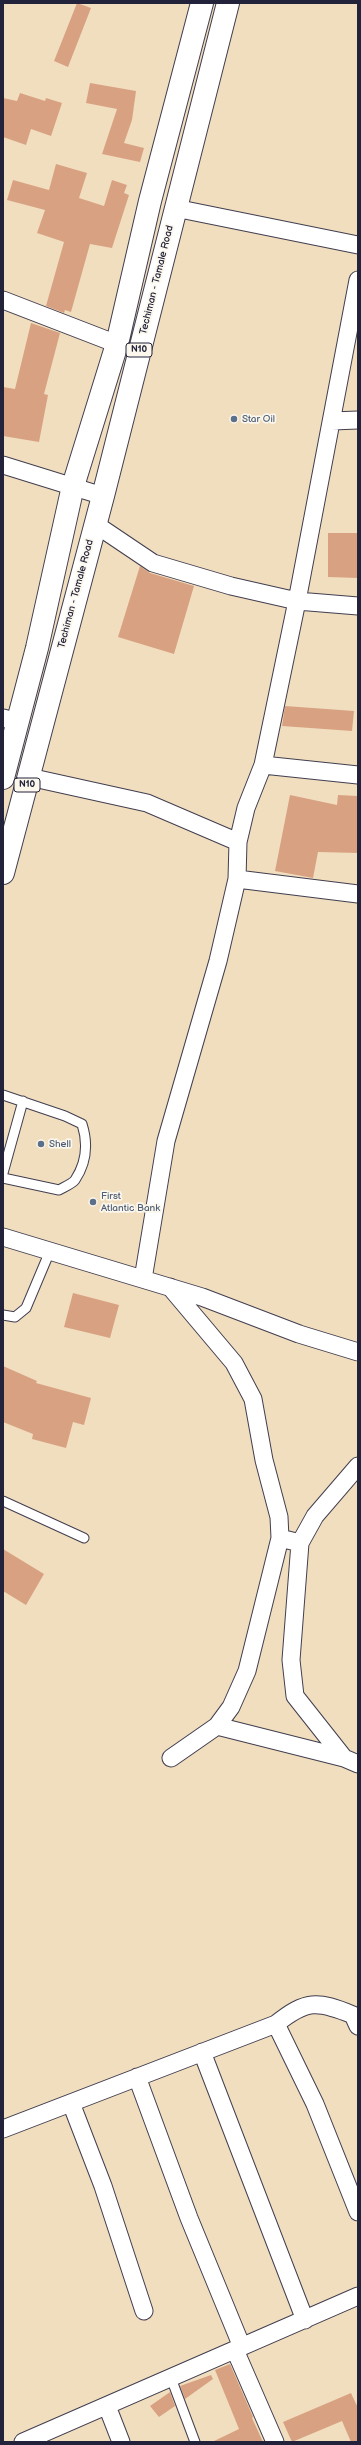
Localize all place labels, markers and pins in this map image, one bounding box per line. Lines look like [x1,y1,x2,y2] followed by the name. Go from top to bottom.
[242,413,275,425] place label: Star Oil
[229,414,239,424] marker: Star Oil
[49,1138,71,1150] place label: Shell
[36,1139,46,1149] marker: Shell
[101,1190,160,1214] place label: First Atlantic Bank
[88,1197,98,1207] marker: First Atlantic Bank

